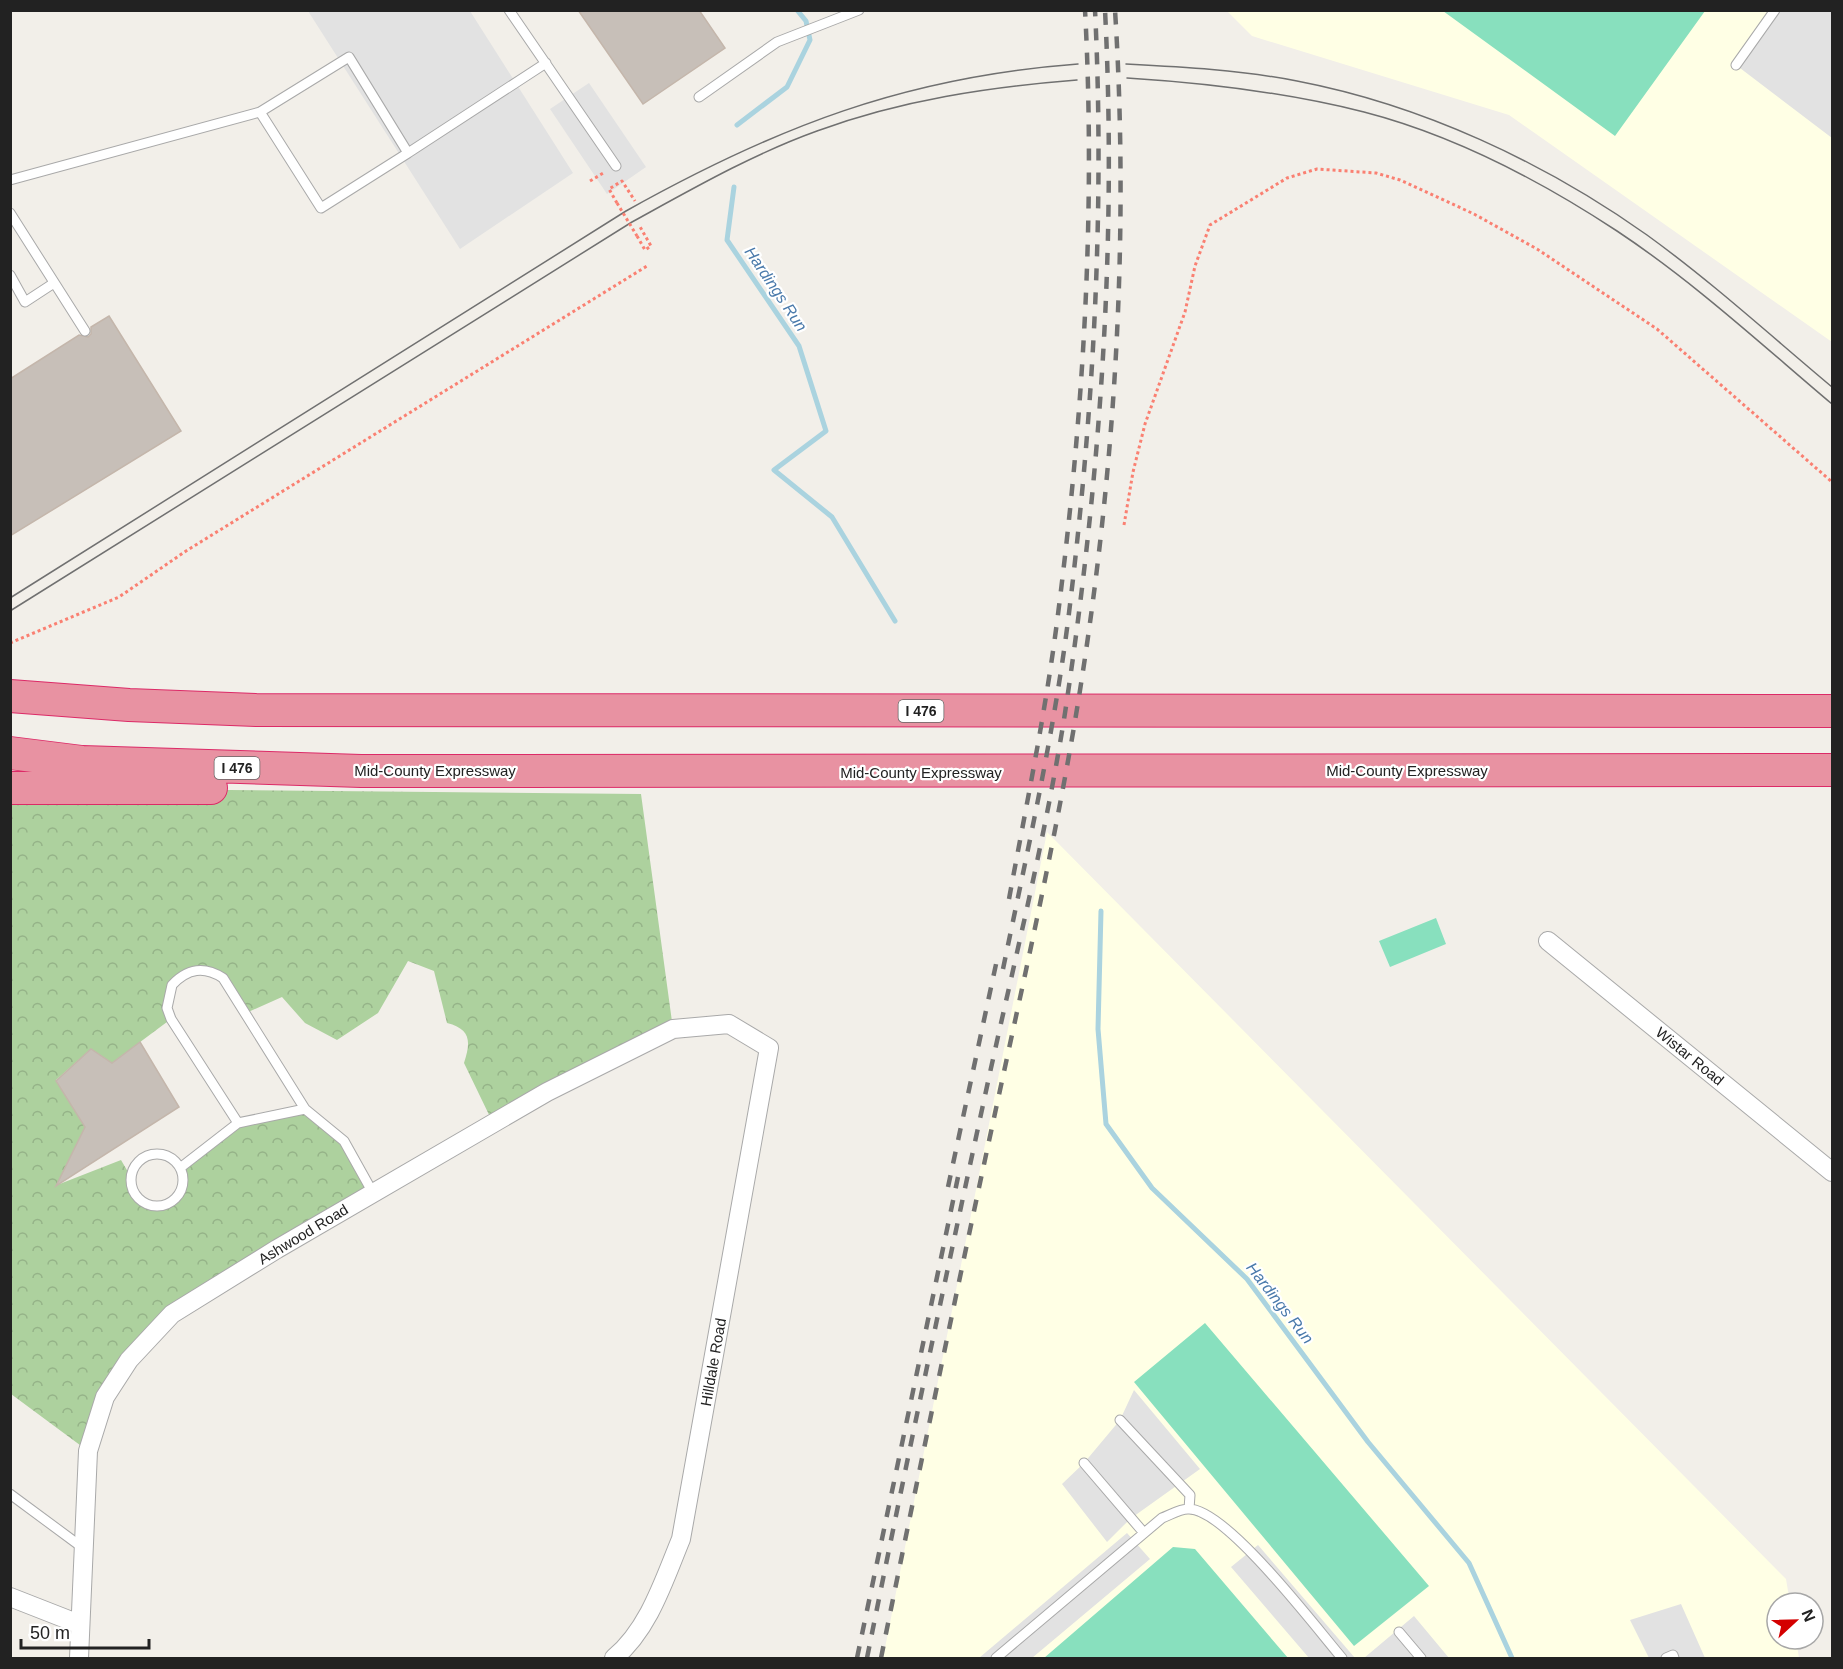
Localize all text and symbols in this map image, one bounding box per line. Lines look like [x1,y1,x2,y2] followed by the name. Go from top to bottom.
[742,244,810,334] water label: Hardings Run
[898,700,944,722] road number: I 476
[214,757,260,779] road number: I 476
[354,762,516,779] street label: Mid-County Expressway
[1326,762,1488,779] street label: Mid-County Expressway
[840,764,1002,781] street label: Mid-County Expressway
[1653,1023,1727,1089] street label: Wistar Road
[255,1201,351,1267] street label: Ashwood Road
[1243,1259,1317,1347] water label: Hardings Run
[697,1317,729,1407] street label: Hilldale Road
[1765,1591,1825,1651] north arrow
[1798,1607,1818,1624] text: N
[21,1612,148,1650] scale bar
[30,1623,70,1643] text: 50 m

